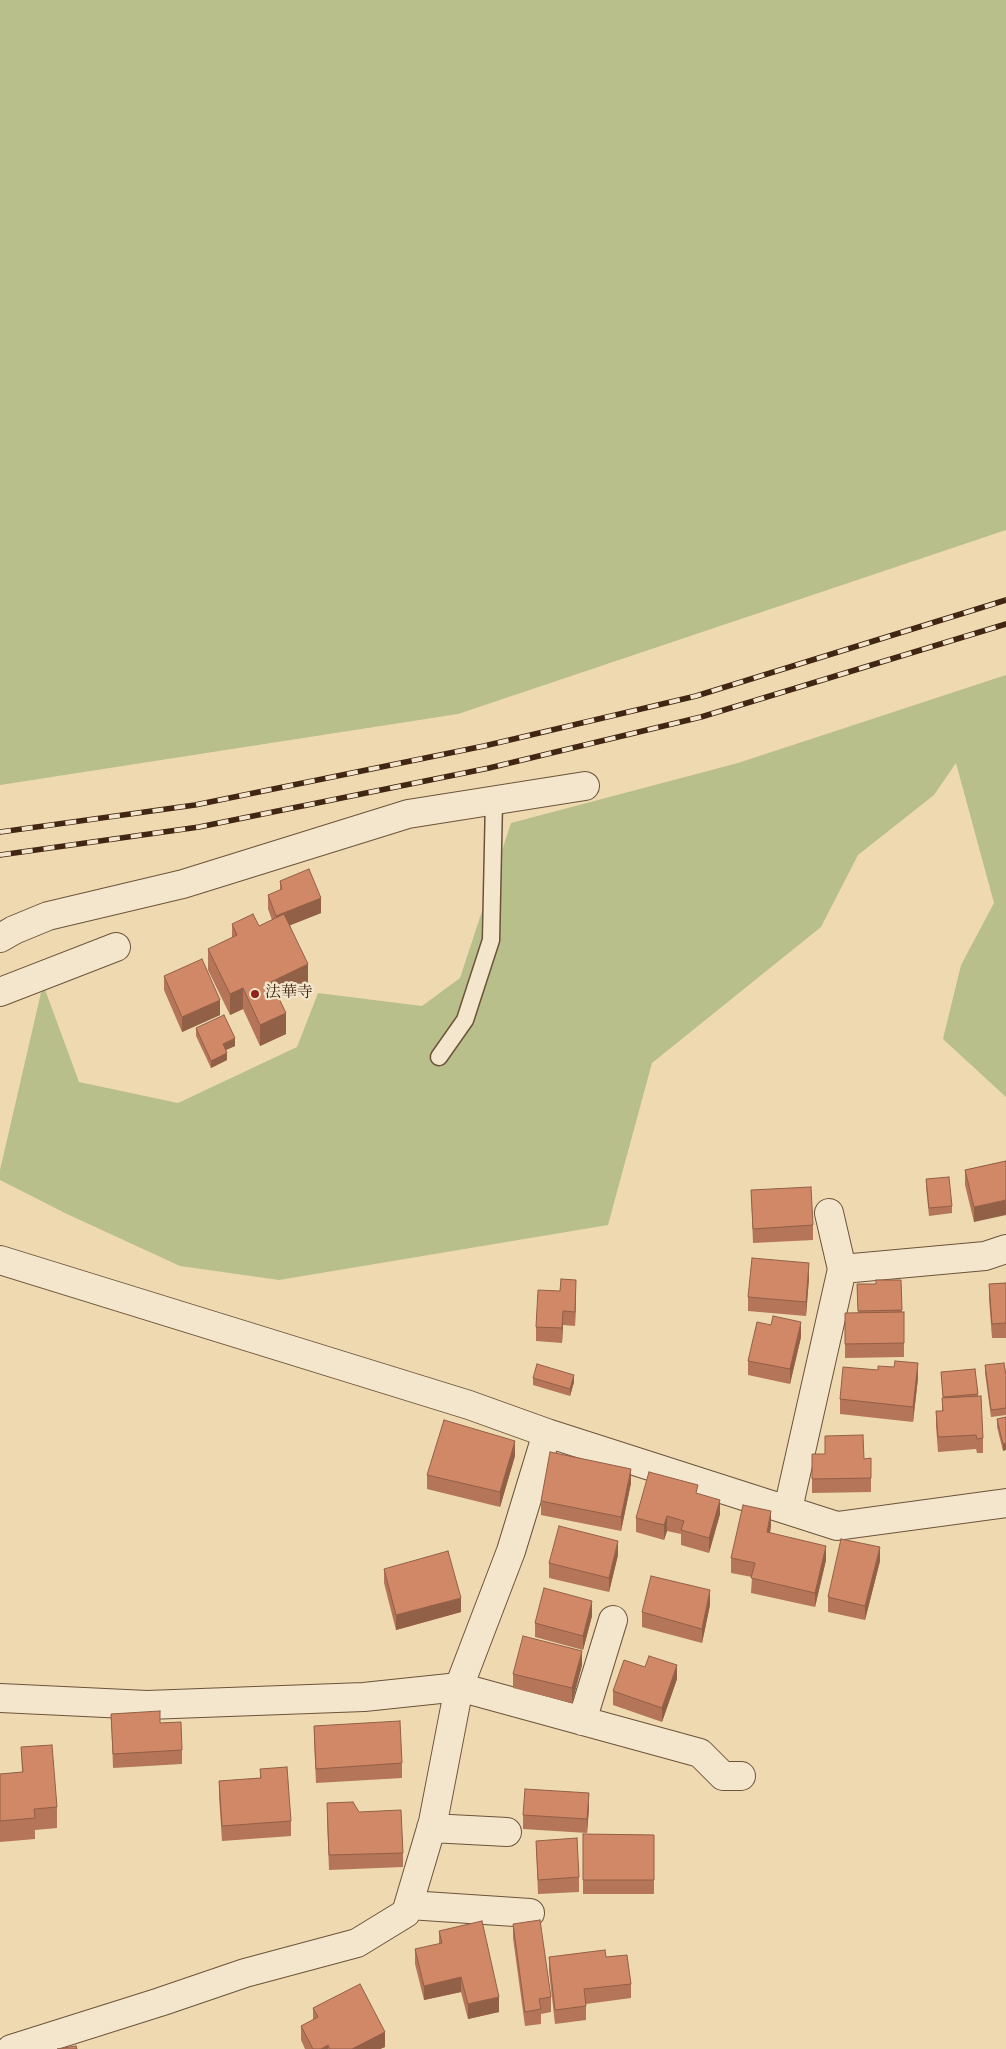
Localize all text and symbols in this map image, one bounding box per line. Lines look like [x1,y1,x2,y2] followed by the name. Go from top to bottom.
[265,984,313,1004] place label: 法華寺
[249,988,261,1000] marker: 法華寺

